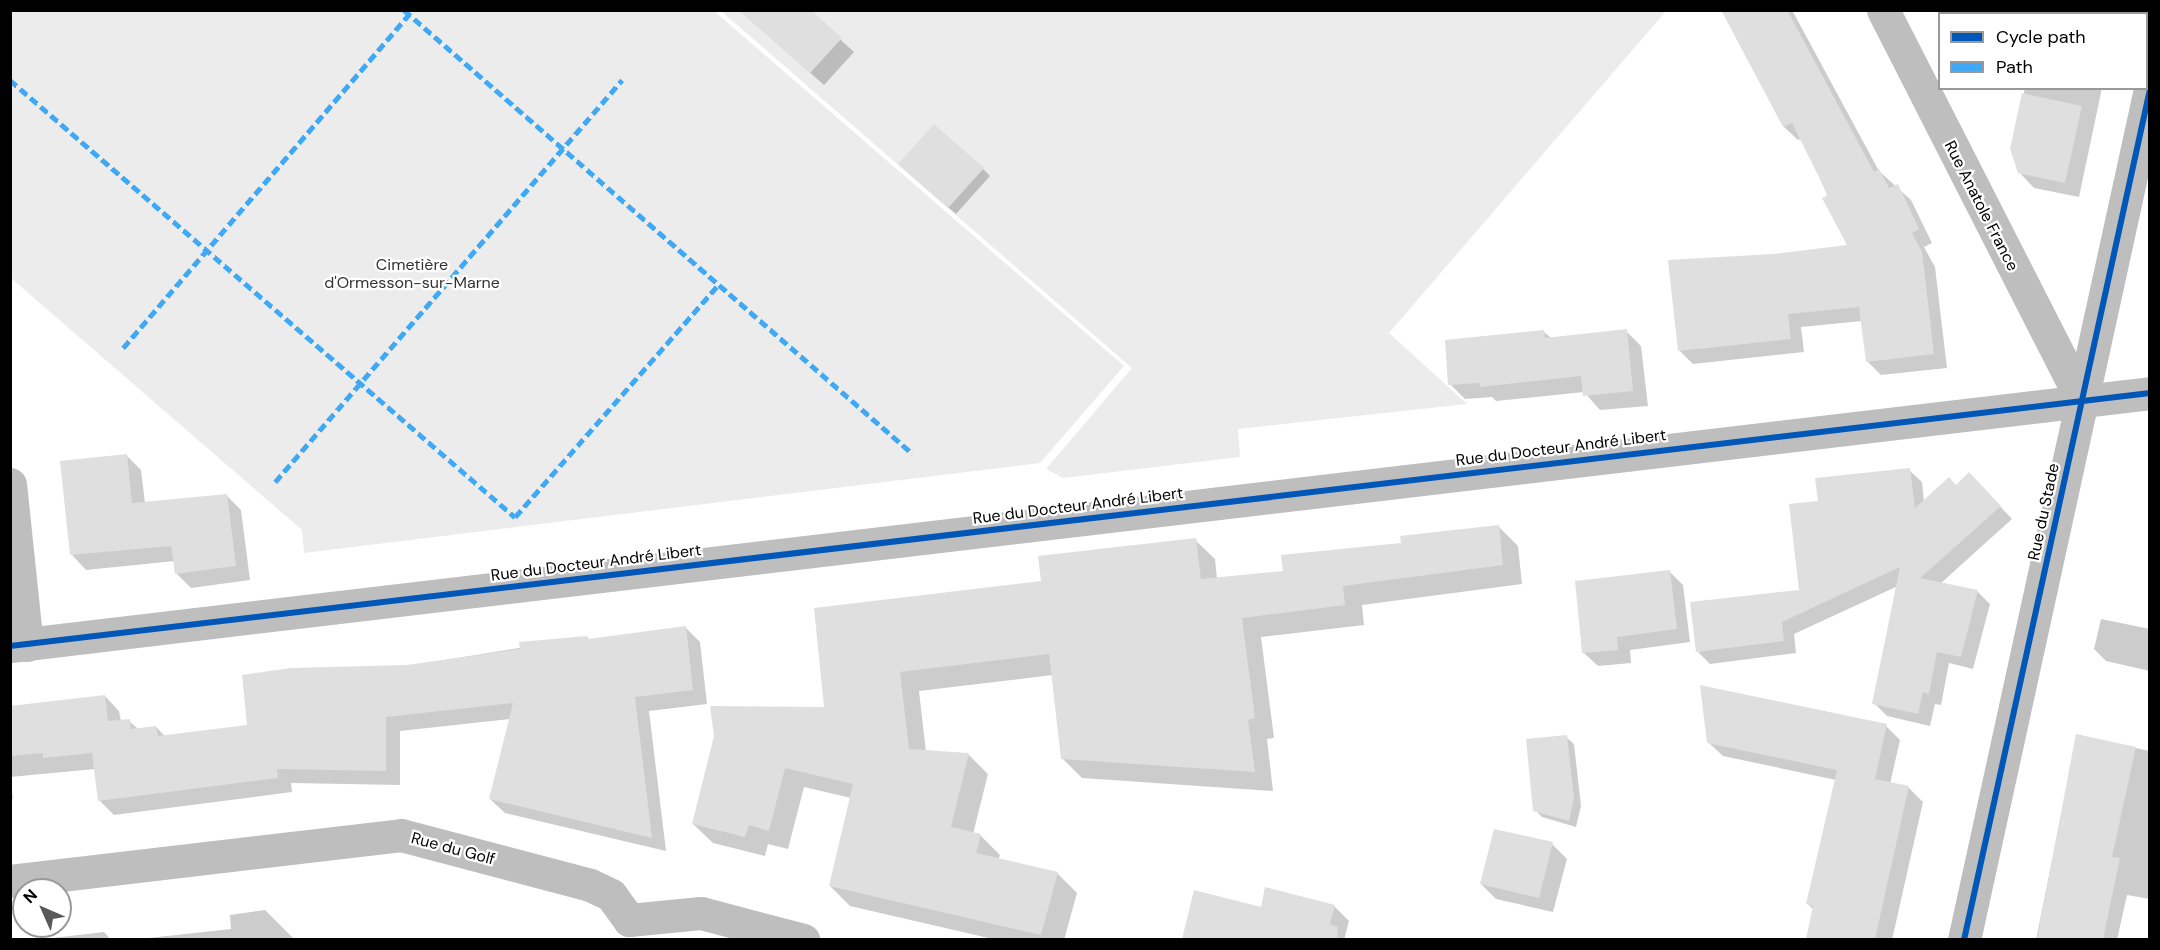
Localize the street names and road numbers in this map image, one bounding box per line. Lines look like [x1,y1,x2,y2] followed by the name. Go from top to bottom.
[1940,138,2022,274] street label: Rue Anatole France
[1455,426,1667,470] street label: Rue du Docteur André Libert
[2024,462,2064,562] street label: Rue du Stade
[972,484,1184,528] street label: Rue du Docteur André Libert
[490,541,702,585] street label: Rue du Docteur André Libert
[409,829,497,869] street label: Rue du Golf

